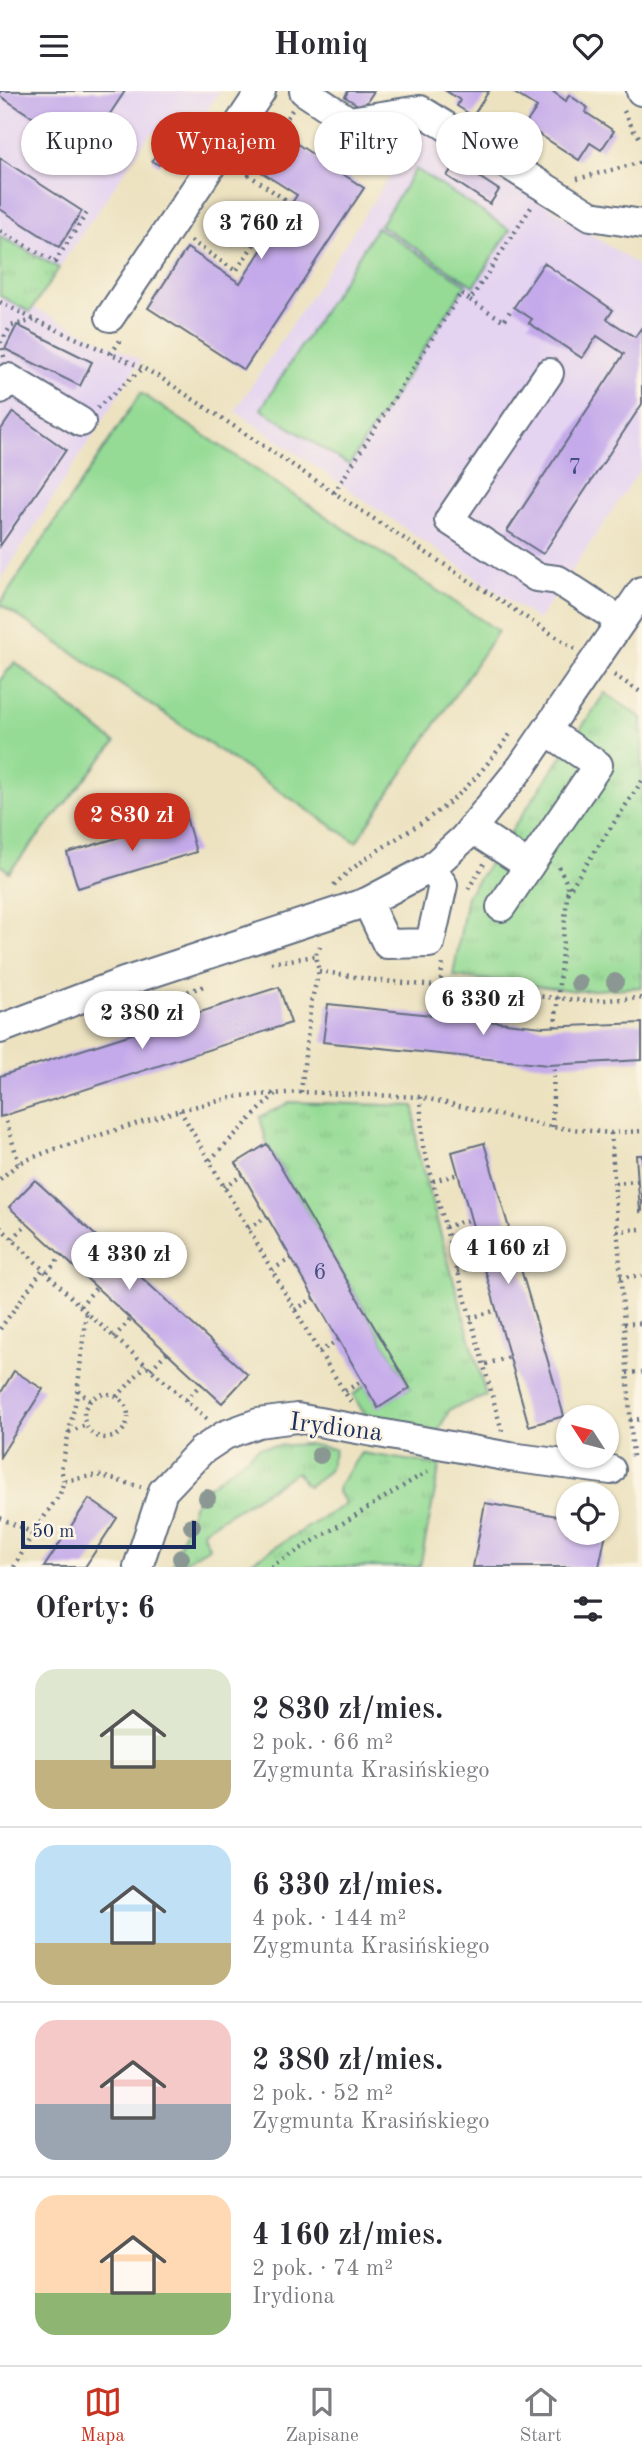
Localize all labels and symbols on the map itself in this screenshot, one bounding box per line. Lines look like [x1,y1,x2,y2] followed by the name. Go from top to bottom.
[189,201,333,261] pin: 3 760 zł
[568,456,582,479] house number: 7
[60,793,204,853] pin: 2 830 zł
[411,977,555,1037] pin: 6 330 zł
[70,991,214,1051] pin: 2 380 zł
[436,1227,580,1286] pin: 4 160 zł
[57,1233,201,1292] pin: 4 330 zł
[313,1261,327,1284] house number: 6
[556,1405,620,1468] north arrow
[288,1409,384,1447] street label: Irydiona
[21,1518,196,1550] scale bar

